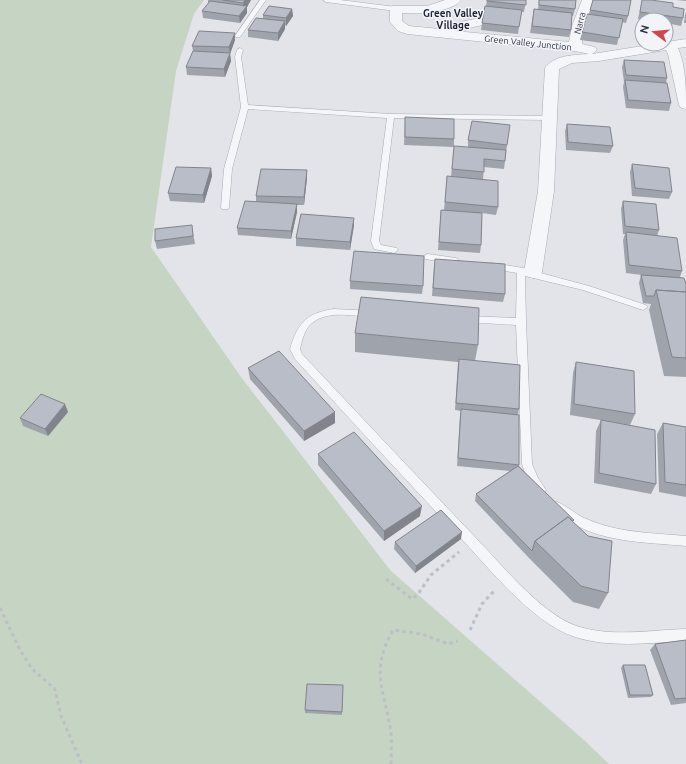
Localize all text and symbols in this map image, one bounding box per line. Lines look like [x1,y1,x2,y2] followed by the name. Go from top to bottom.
[423,8,484,31] district label: Green Valley Village
[572,11,588,35] street label: Narra
[634,12,674,52] north arrow
[637,24,651,35] text: N
[484,33,572,53] street label: Green Valley Junction

